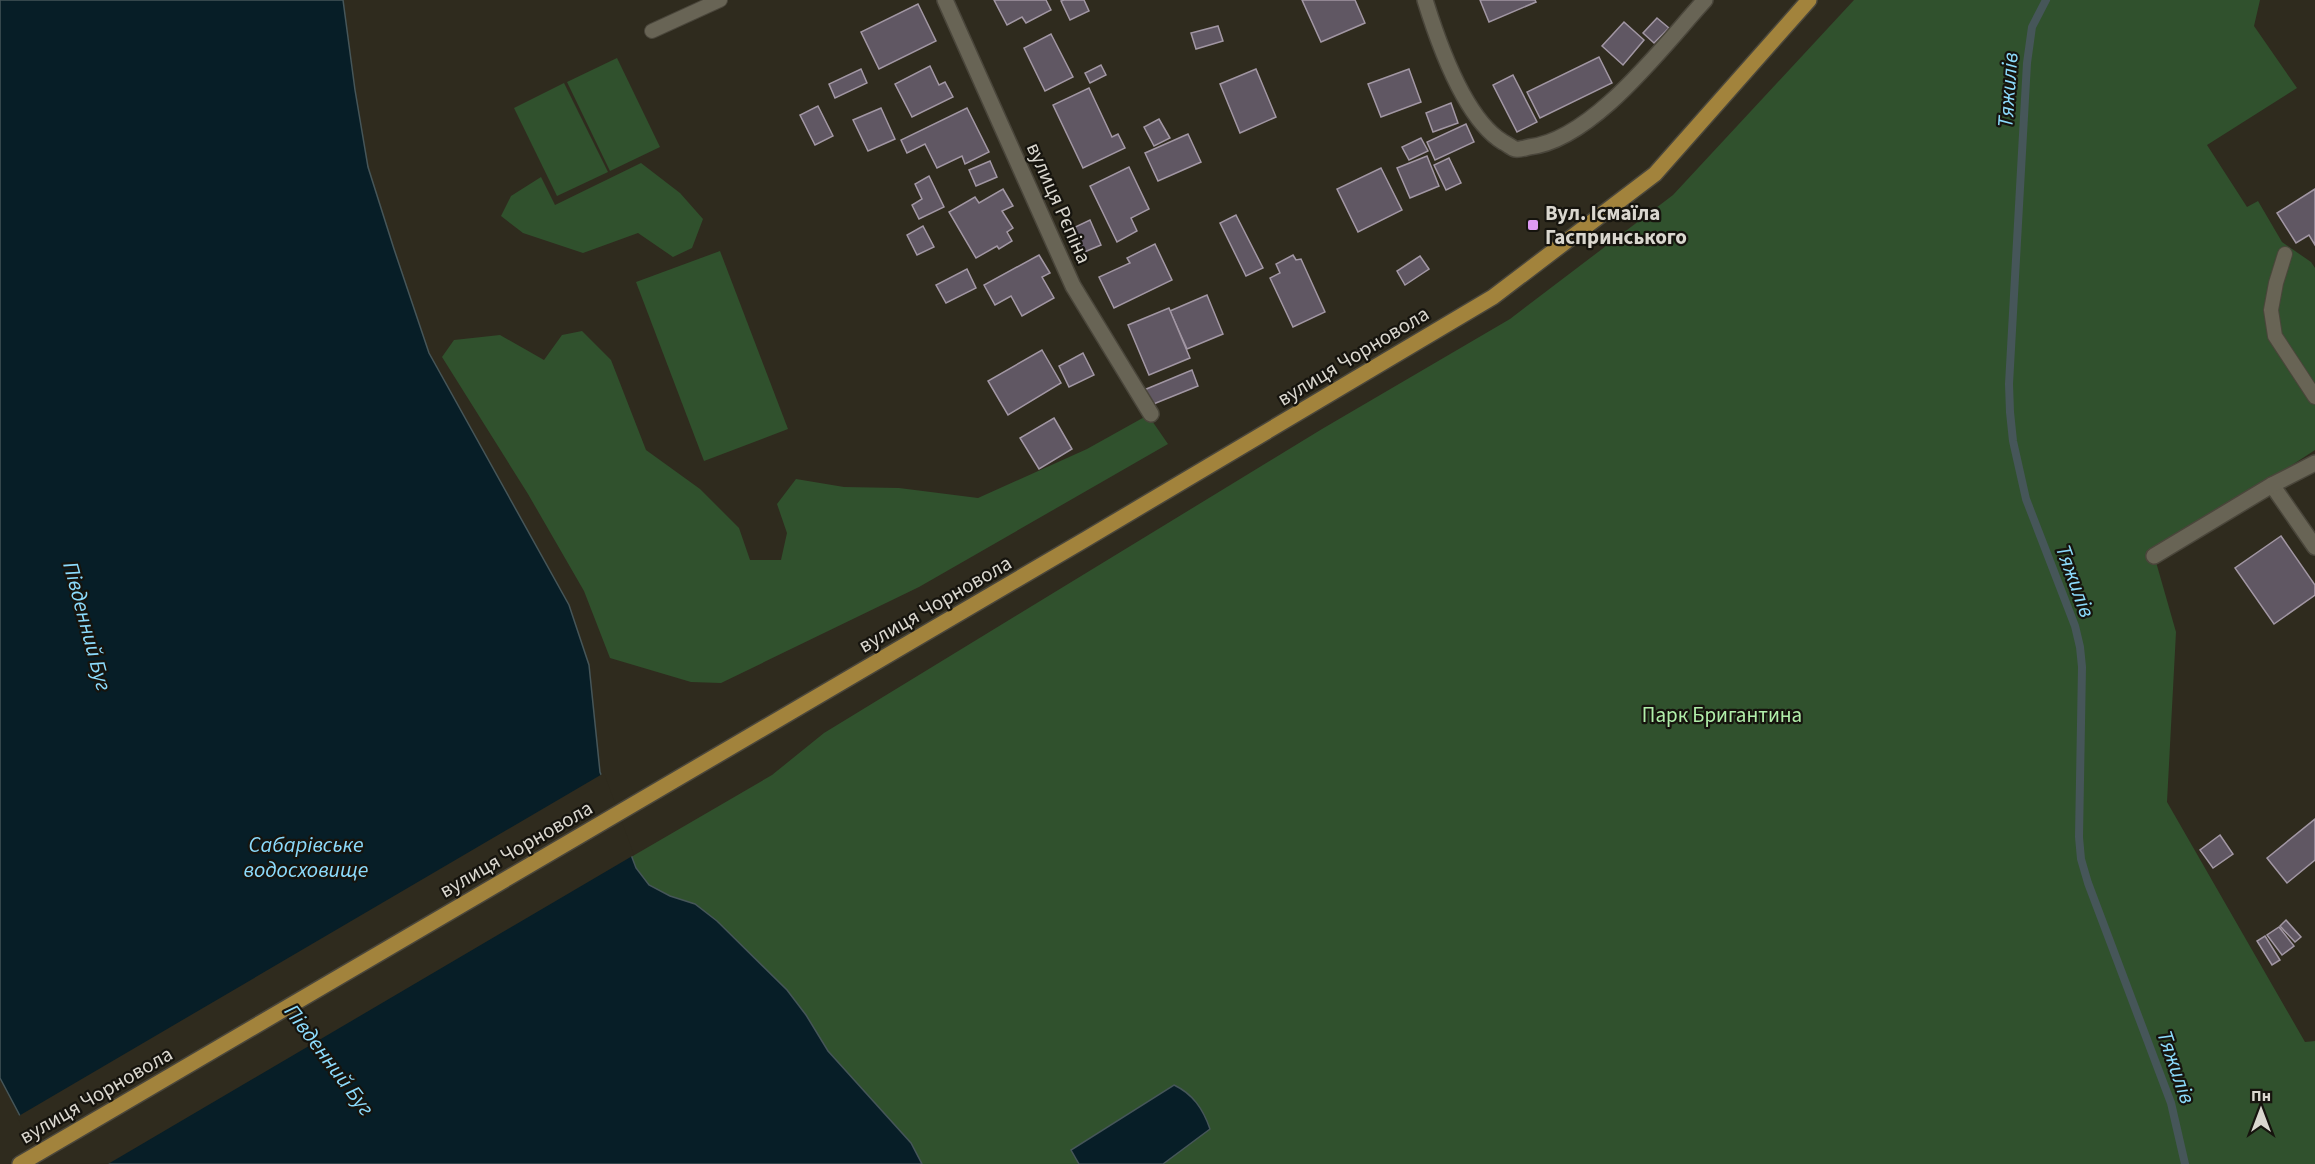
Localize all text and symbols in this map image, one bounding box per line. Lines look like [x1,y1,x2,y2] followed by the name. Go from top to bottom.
[1989,51,2027,129] water label: Тяжилів
[1019,137,1099,269] street label: вулиця Рєпіна
[1545,198,1687,252] place label: Вул. Ісмаїла Гаспринського
[1526,218,1540,232] marker: Вул. Ісмаїла Гаспринського
[1271,299,1435,413] street label: вулиця Чорновола
[2047,540,2103,622] water label: Тяжилів
[853,548,1017,660] street label: вулиця Чорновола
[54,558,120,695] water label: Південний Буг
[1642,700,1802,730] park label: Парк Бригантина
[434,793,598,905] street label: вулиця Чорновола
[244,829,368,886] water label: Сабарівське водосховище
[276,998,382,1123] water label: Південний Буг
[2149,1026,2203,1108] water label: Тяжилів
[14,1039,178,1151] street label: вулиця Чорновола
[2231,1080,2291,1140] north arrow
[2251,1085,2271,1107] text: Пн

